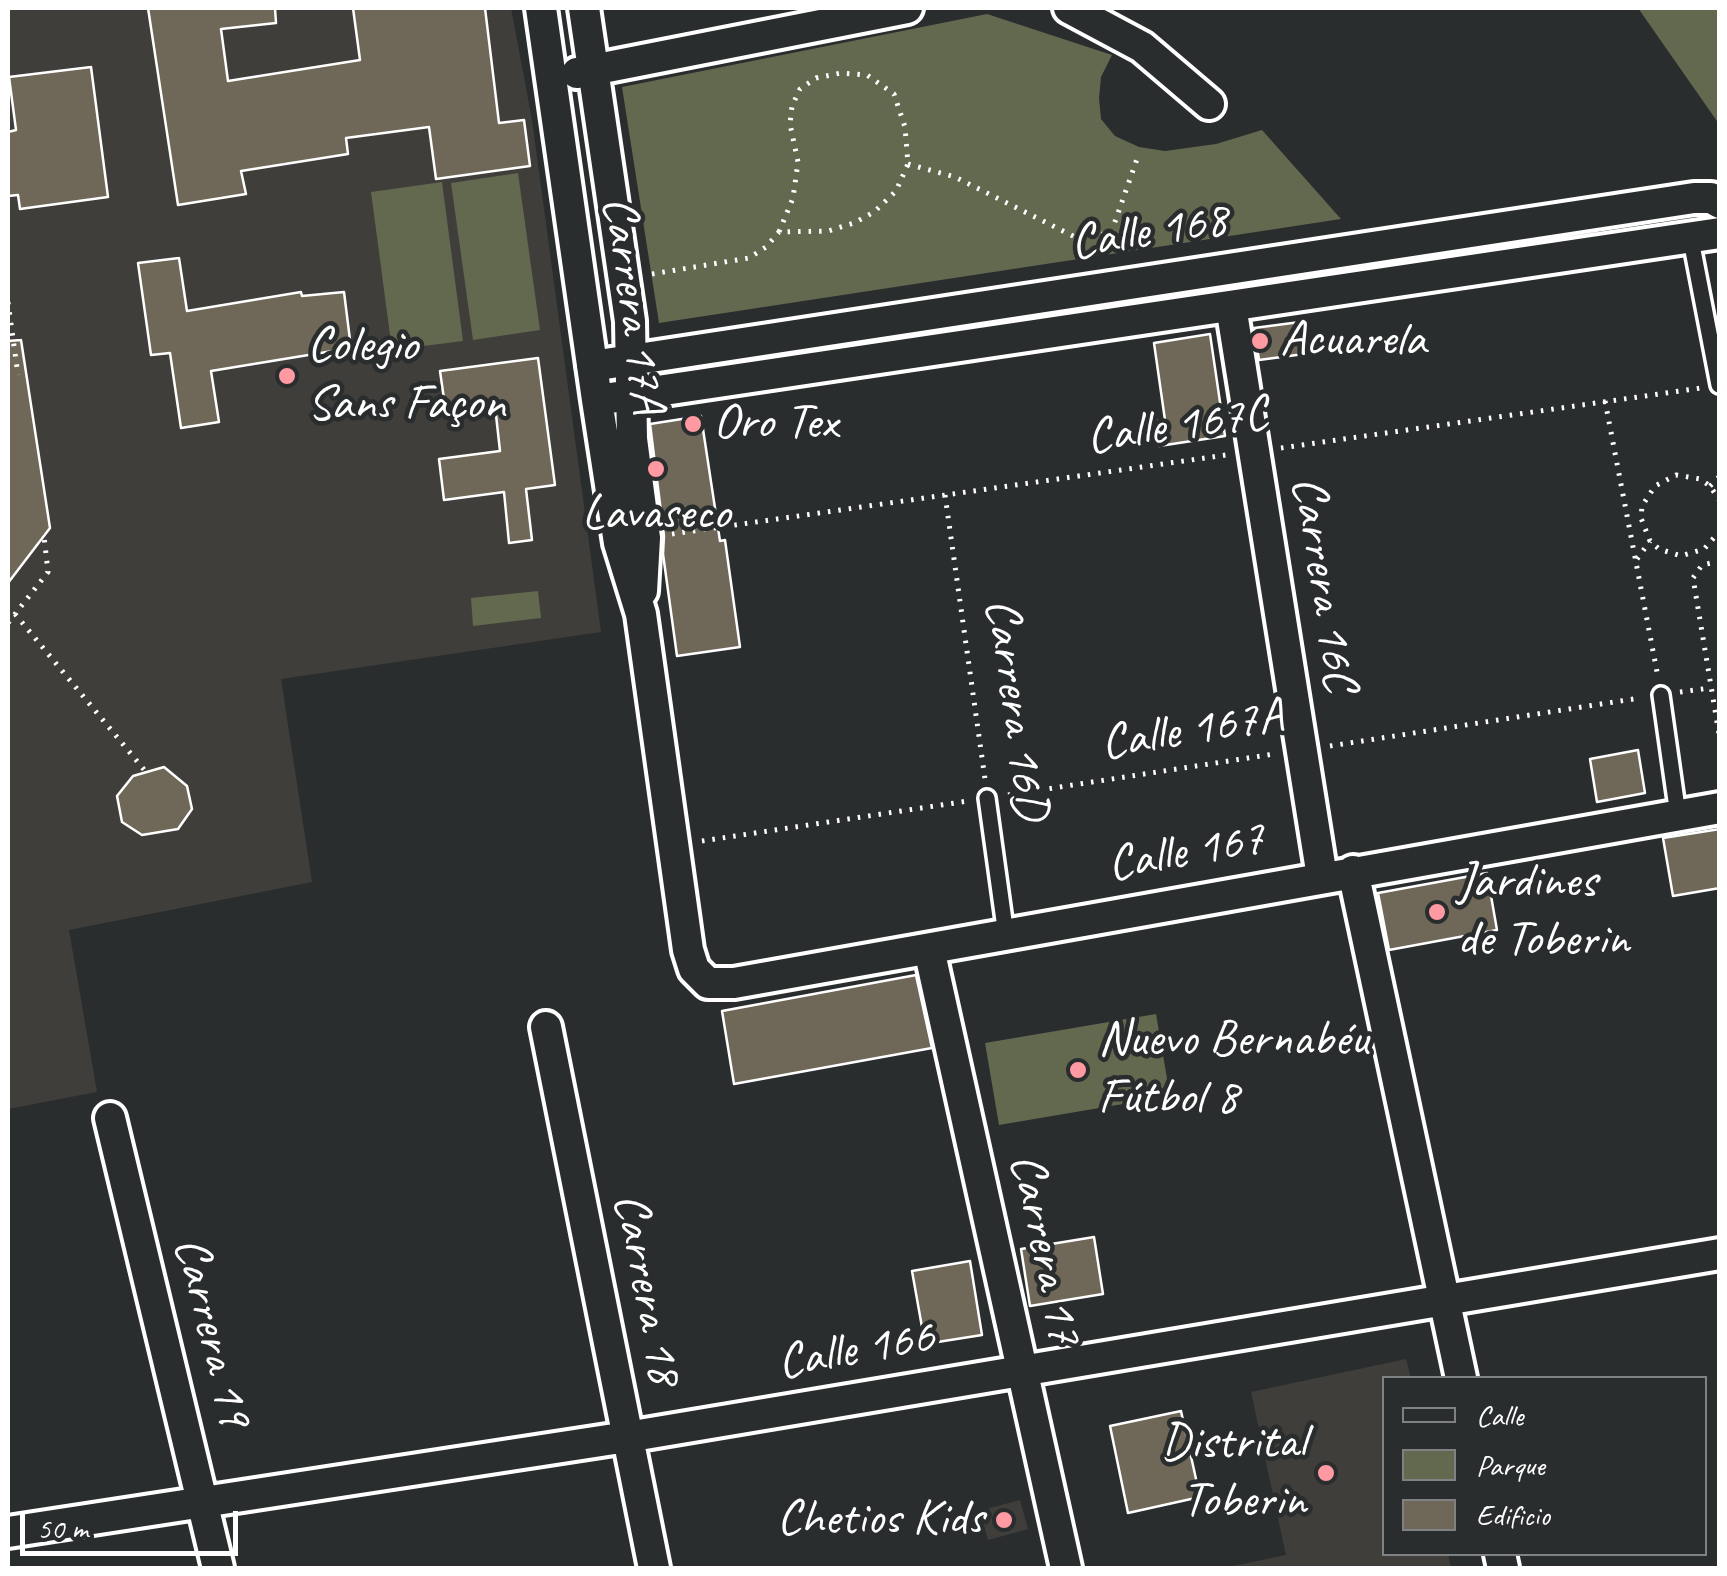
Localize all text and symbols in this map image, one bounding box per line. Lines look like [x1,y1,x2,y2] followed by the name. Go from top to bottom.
[1066,191,1232,275] street label: Calle 168
[587,193,677,417] street label: Carrera 17A
[1280,311,1426,371] place label: Acuarela
[307,317,505,434] place label: Colegio Sans Façon
[1249,330,1271,352] marker: Acuarela
[276,365,298,387] marker: Colegio Sans Façon
[1083,385,1271,469] street label: Calle 167C
[713,394,837,454] place label: Oro Tex
[682,413,704,435] marker: Oro Tex
[645,458,667,480] marker: Lavaseco
[1276,472,1370,696] street label: Carrera 16C
[582,485,730,545] place label: Lavaseco
[970,595,1060,823] street label: Carrera 16D
[1097,687,1287,775] street label: Calle 167A
[1103,810,1269,896] street label: Calle 167
[1457,853,1629,970] place label: Jardines de Toberin
[1426,901,1448,923] marker: Jardines de Toberin
[1098,1011,1368,1128] place label: Nuevo Bernabéu Fútbol 8
[1067,1059,1089,1081] marker: Nuevo Bernabéu Fútbol 8
[995,1148,1093,1350] street label: Carrera 17
[598,1188,694,1390] street label: Carrera 18
[159,1231,263,1433] street label: Carrera 19
[773,1308,939,1394] street label: Calle 166
[1382,1376,1707,1556] legend
[1476,1396,1523,1434] text: Calle
[1161,1414,1306,1532] place label: Distrital Toberin
[1476,1446,1545,1484] text: Parque
[1315,1462,1337,1484] marker: Distrital Toberin
[777,1490,984,1550] place label: Chetios Kids
[25,1491,242,1553] scale bar
[1476,1496,1550,1534] text: Edificio
[37,1509,88,1547] text: 50 m
[993,1509,1015,1531] marker: Chetios Kids

